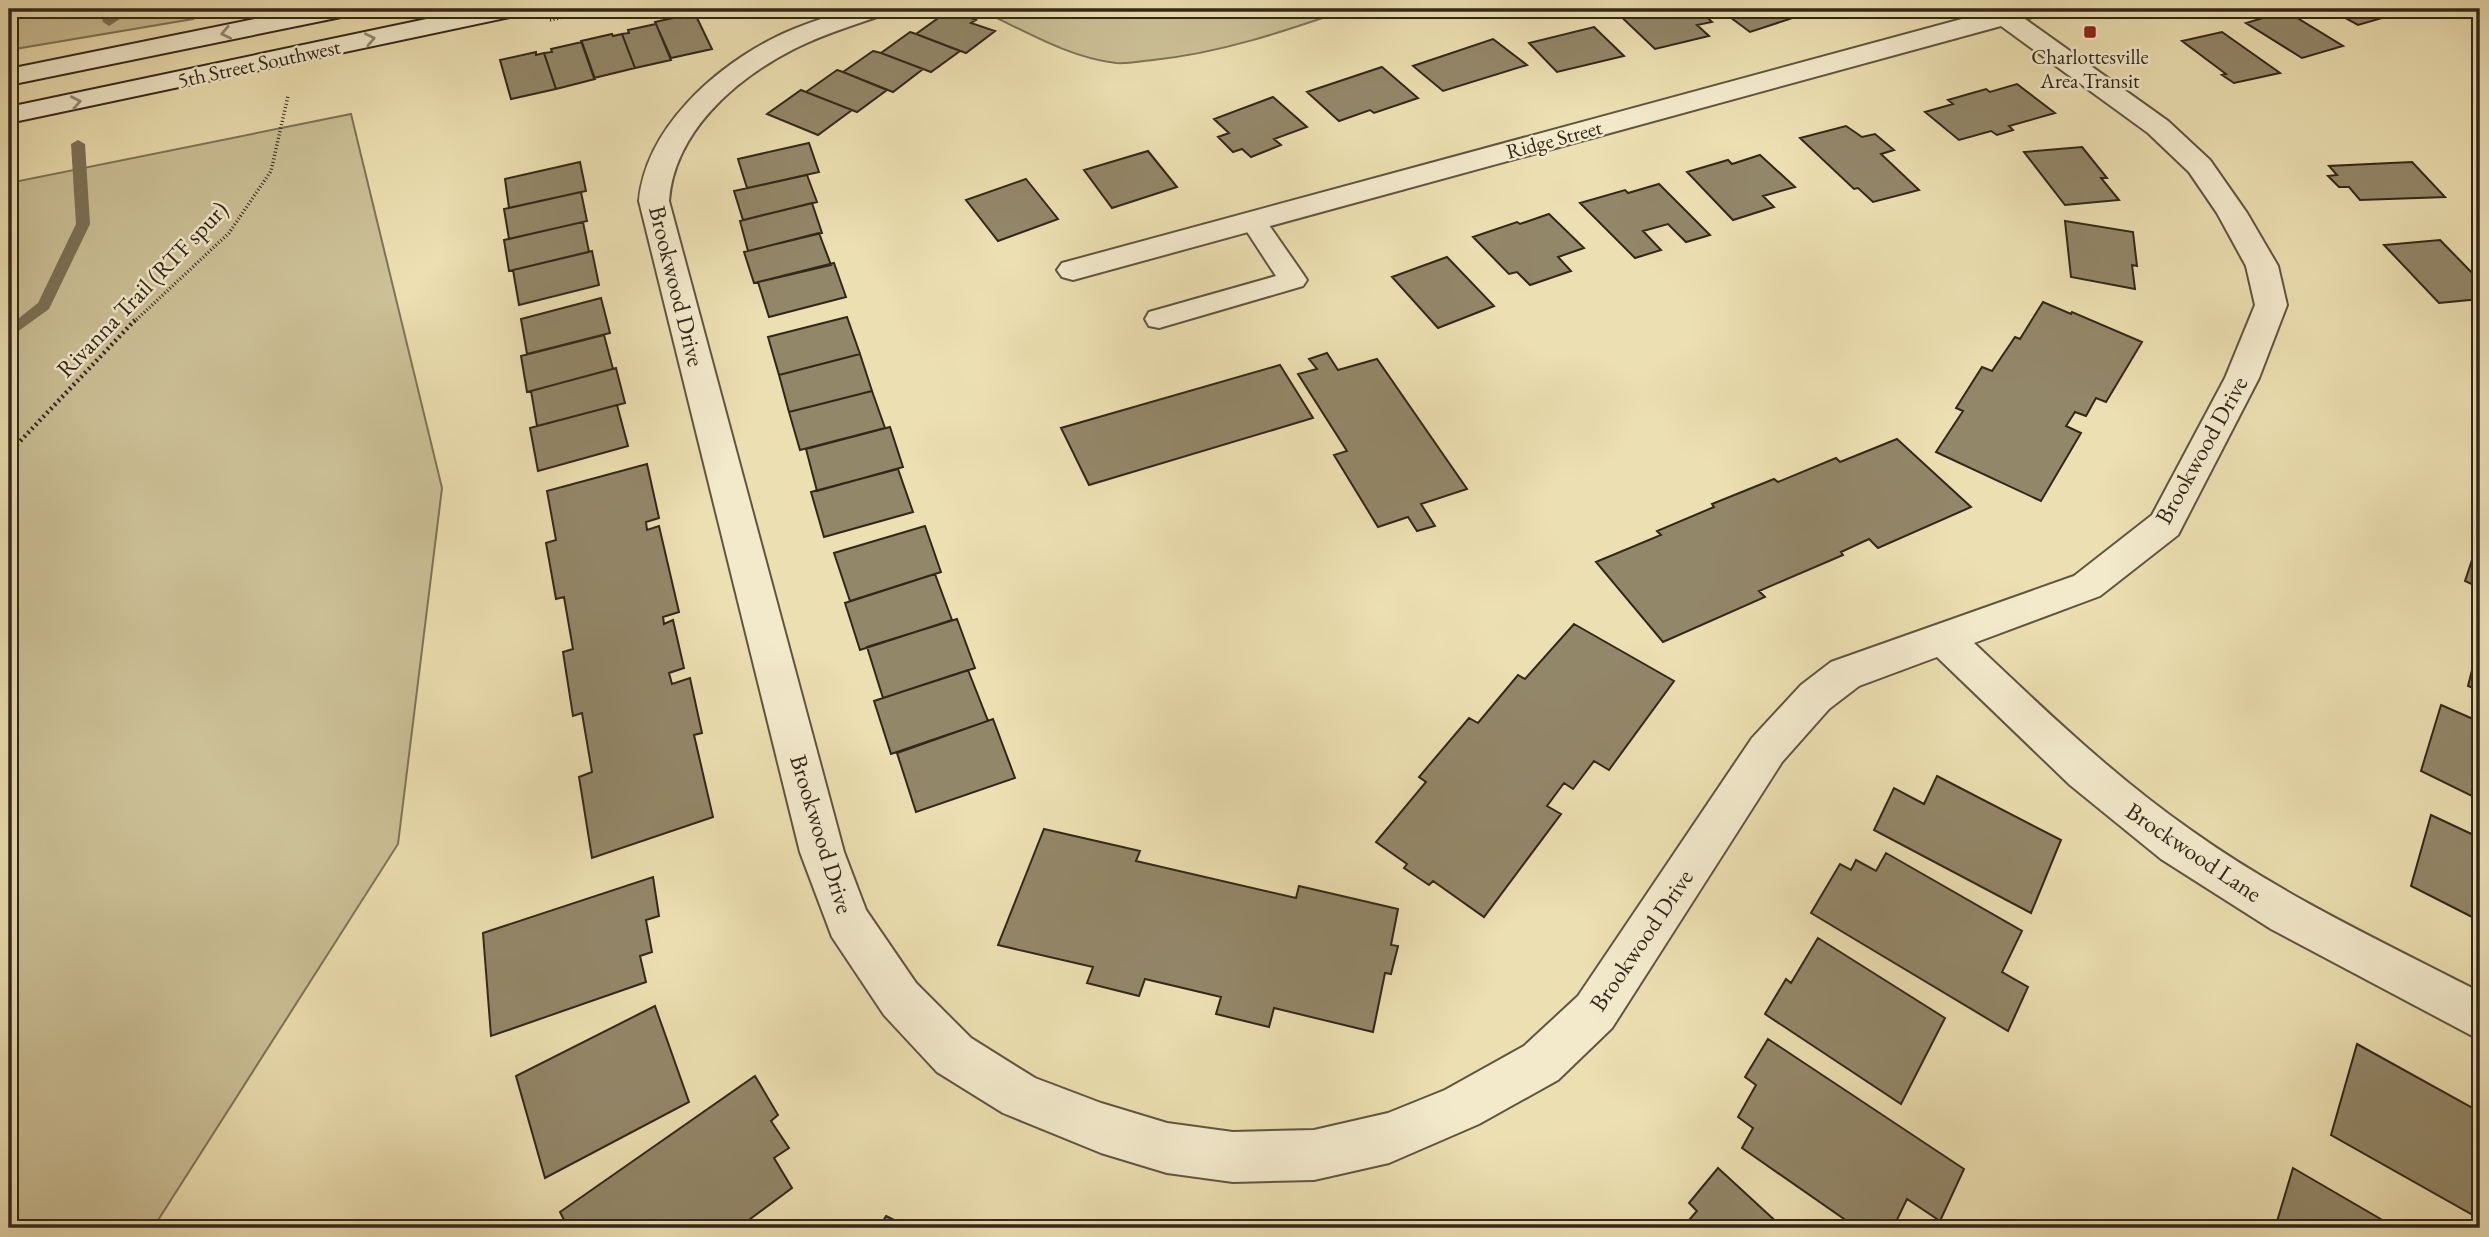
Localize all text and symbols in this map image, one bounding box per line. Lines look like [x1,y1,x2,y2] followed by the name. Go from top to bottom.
[220,24,232,39] one-way arrow
[2082,24,2098,40] marker: Charlottesville Area Transit
[364,32,376,47] one-way arrow
[175,33,343,93] street label: 5th Street Southwest
[2031,43,2149,94] place label: Charlottesville Area Transit
[70,95,82,110] one-way arrow
[1503,113,1605,165] street label: Ridge Street
[50,194,234,384] street label: Rivanna Trail (RTF spur)
[642,202,712,370] street label: Brookwood Drive
[2148,371,2254,529] street label: Brookwood Drive
[783,751,861,917] street label: Brookwood Drive
[2120,795,2268,909] street label: Brockwood Lane
[1582,863,1700,1017] street label: Brookwood Drive

